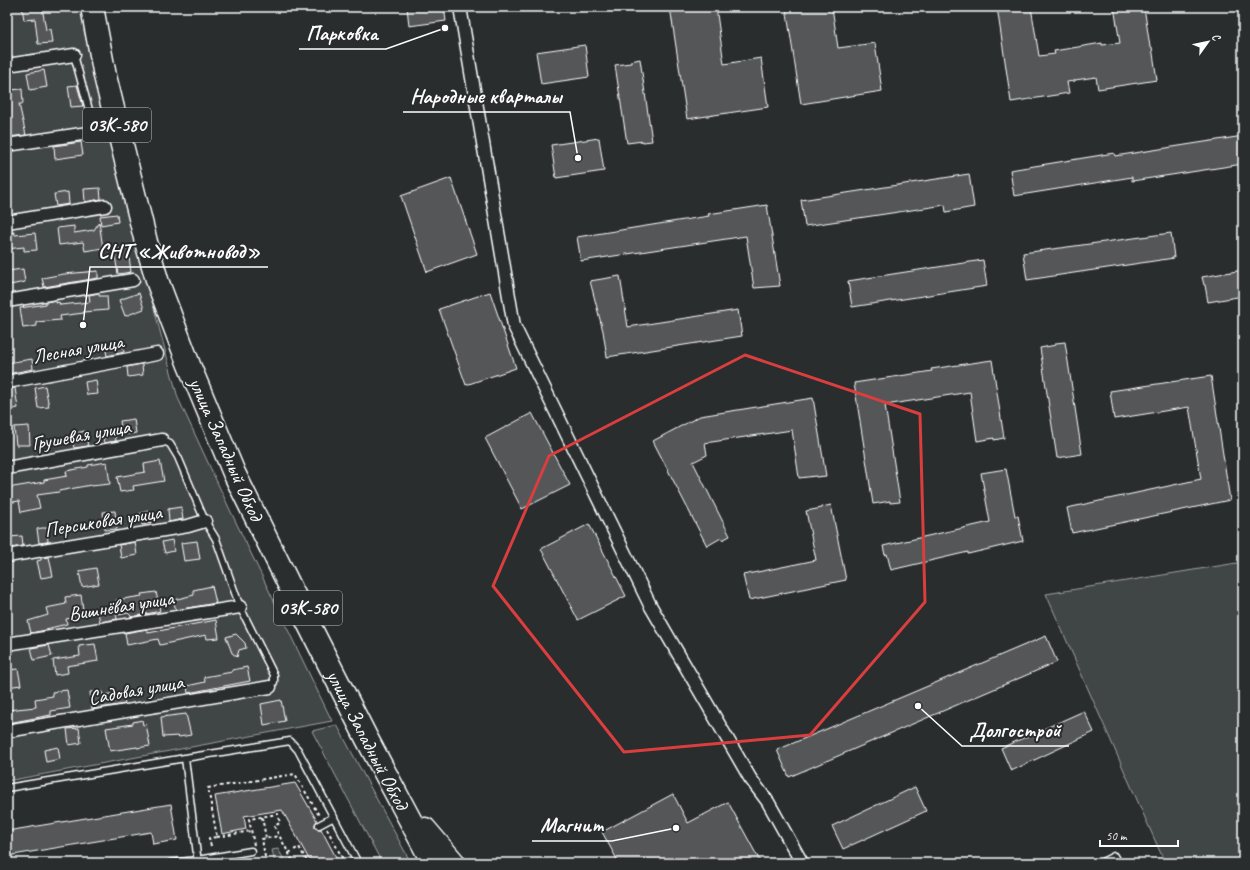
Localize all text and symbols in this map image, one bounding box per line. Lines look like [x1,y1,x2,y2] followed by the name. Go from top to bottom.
[299,16,386,49] callout: Парковка
[306,20,379,46] text: Парковка
[1188,22,1228,62] north arrow
[1209,30,1225,44] text: С
[403,79,570,112] callout: Народные кварталы
[410,83,564,109] text: Народные кварталы
[83,108,151,142] road number: 03К-580
[90,234,268,267] callout: СНТ «Животновод»
[98,238,260,264] text: СНТ «Животновод»
[31,328,127,369] street label: Лесная улица
[183,373,270,527] street label: улица Западный Обход
[30,414,134,456] street label: Грушевая улица
[43,499,165,543] street label: Персиковая улица
[67,585,177,627] street label: Вишнёвая улица
[274,591,342,625] road number: 03К-580
[321,665,416,816] street label: улица Западный Обход
[87,669,187,711] street label: Садовая улица
[962,713,1069,746] callout: Долгострой
[969,717,1063,743] text: Долгострой
[532,808,612,841] callout: Магнит
[540,812,605,838] text: Магнит
[1100,822,1178,848] scale bar
[1106,828,1128,844] text: 50 m

